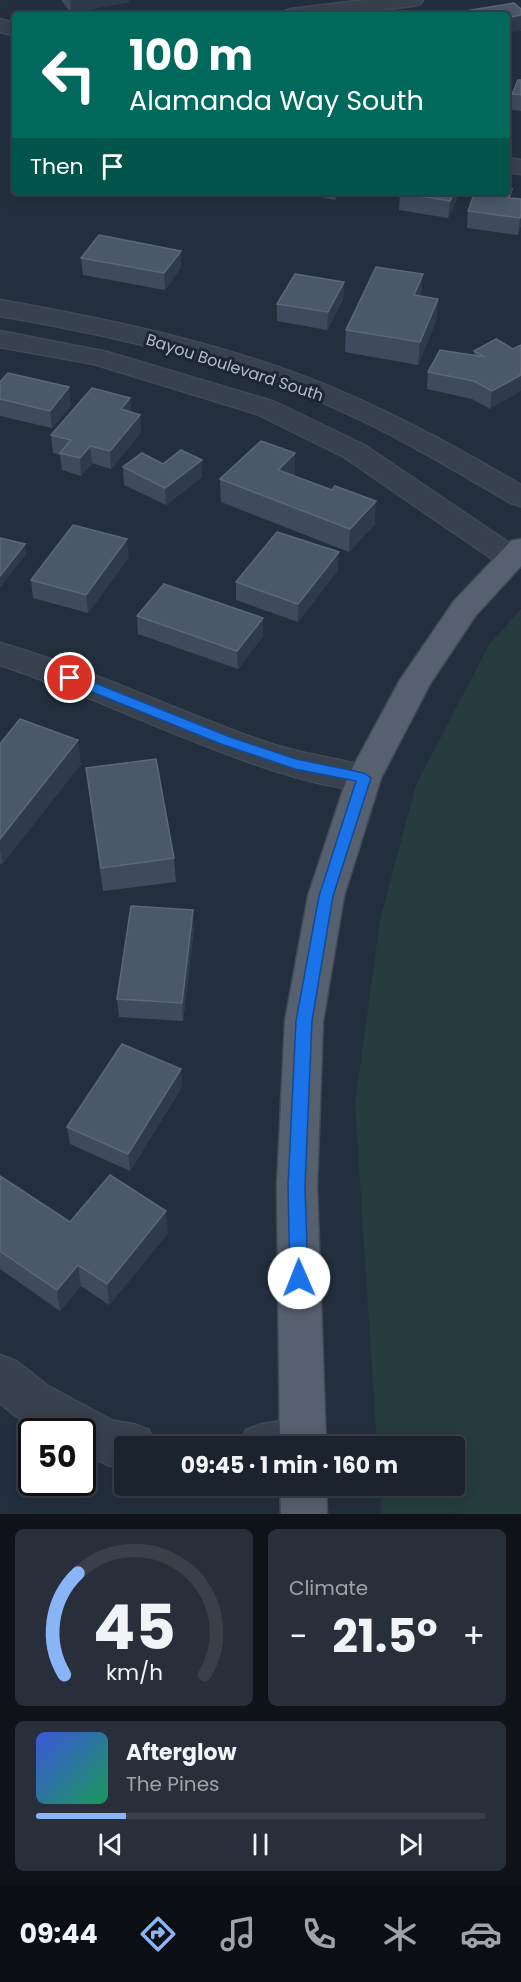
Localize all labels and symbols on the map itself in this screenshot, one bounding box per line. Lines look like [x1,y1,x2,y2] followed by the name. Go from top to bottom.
[143,328,327,407] street label: Bayou Boulevard South
[44,652,95,703] pin
[267,1246,331,1310] position arrow
[18,1418,96,1496] speed limit sign: 50

